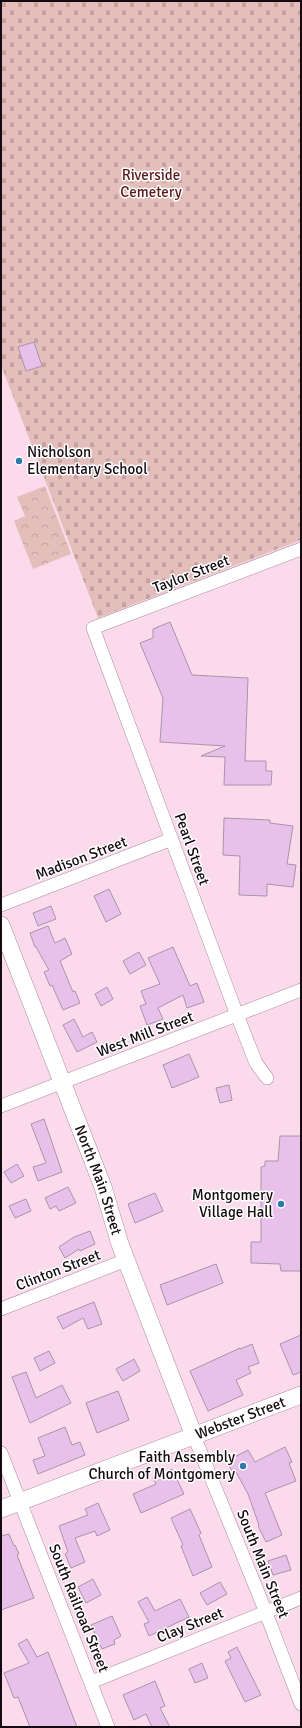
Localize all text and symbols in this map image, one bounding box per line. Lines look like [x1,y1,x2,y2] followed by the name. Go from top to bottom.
[120,166,182,201] park label: Riverside Cemetery
[27,443,148,478] place label: Nicholson Elementary School
[14,456,24,466] marker: Nicholson Elementary School
[150,551,232,597] street label: Taylor Street
[171,810,213,888] street label: Pearl Street
[33,832,129,884] street label: Madison Street
[94,1007,196,1061] street label: West Mill Street
[71,1123,126,1237] street label: North Main Street
[192,1186,273,1221] place label: Montgomery Village Hall
[276,1199,286,1209] marker: Montgomery Village Hall
[13,1246,103,1294] street label: Clinton Street
[193,1393,288,1443] street label: Webster Street
[88,1448,235,1483] place label: Faith Assembly Church of Montgomery
[238,1461,248,1471] marker: Faith Assembly Church of Montgomery
[233,1507,293,1621] street label: South Main Street
[45,1541,113,1675] street label: South Railroad Street
[154,1603,226,1647] street label: Clay Street

